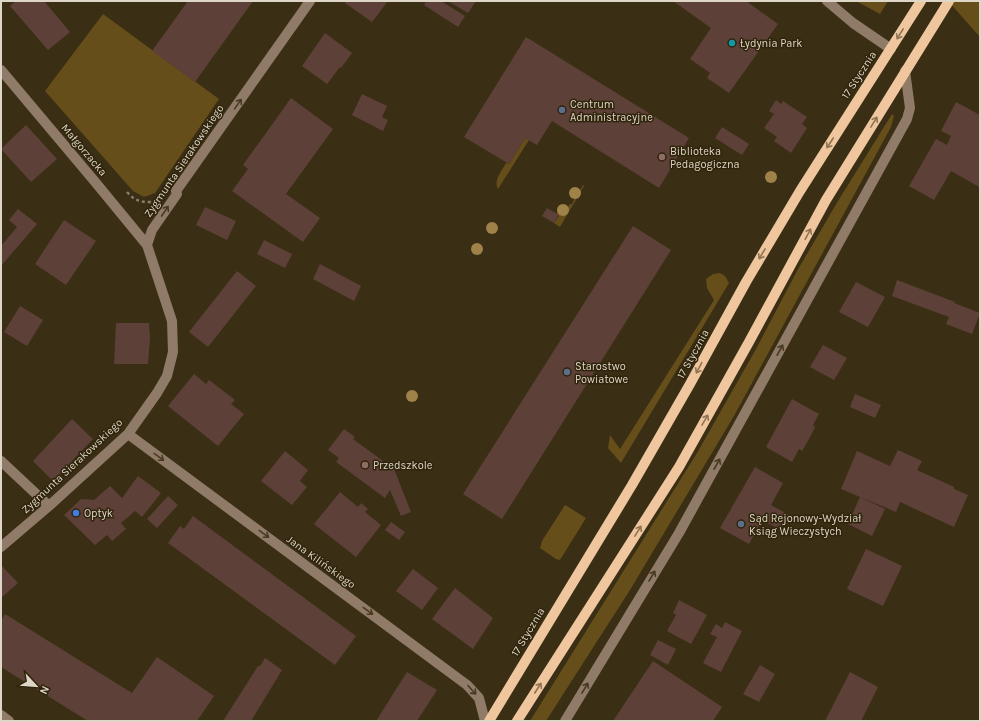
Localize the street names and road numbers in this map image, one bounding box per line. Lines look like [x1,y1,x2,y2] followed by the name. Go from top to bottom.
[839,49,879,101] street label: 17 Stycznia
[141,102,227,220] street label: Zygmunta Sierakowskiego
[58,121,110,179] street label: Małgorzacka
[674,327,712,381] street label: 17 Stycznia
[19,416,125,516] street label: Zygmunta Sierakowskiego
[284,533,358,591] street label: Jana Kilińskiego
[508,605,548,659] street label: 17 Stycznia

